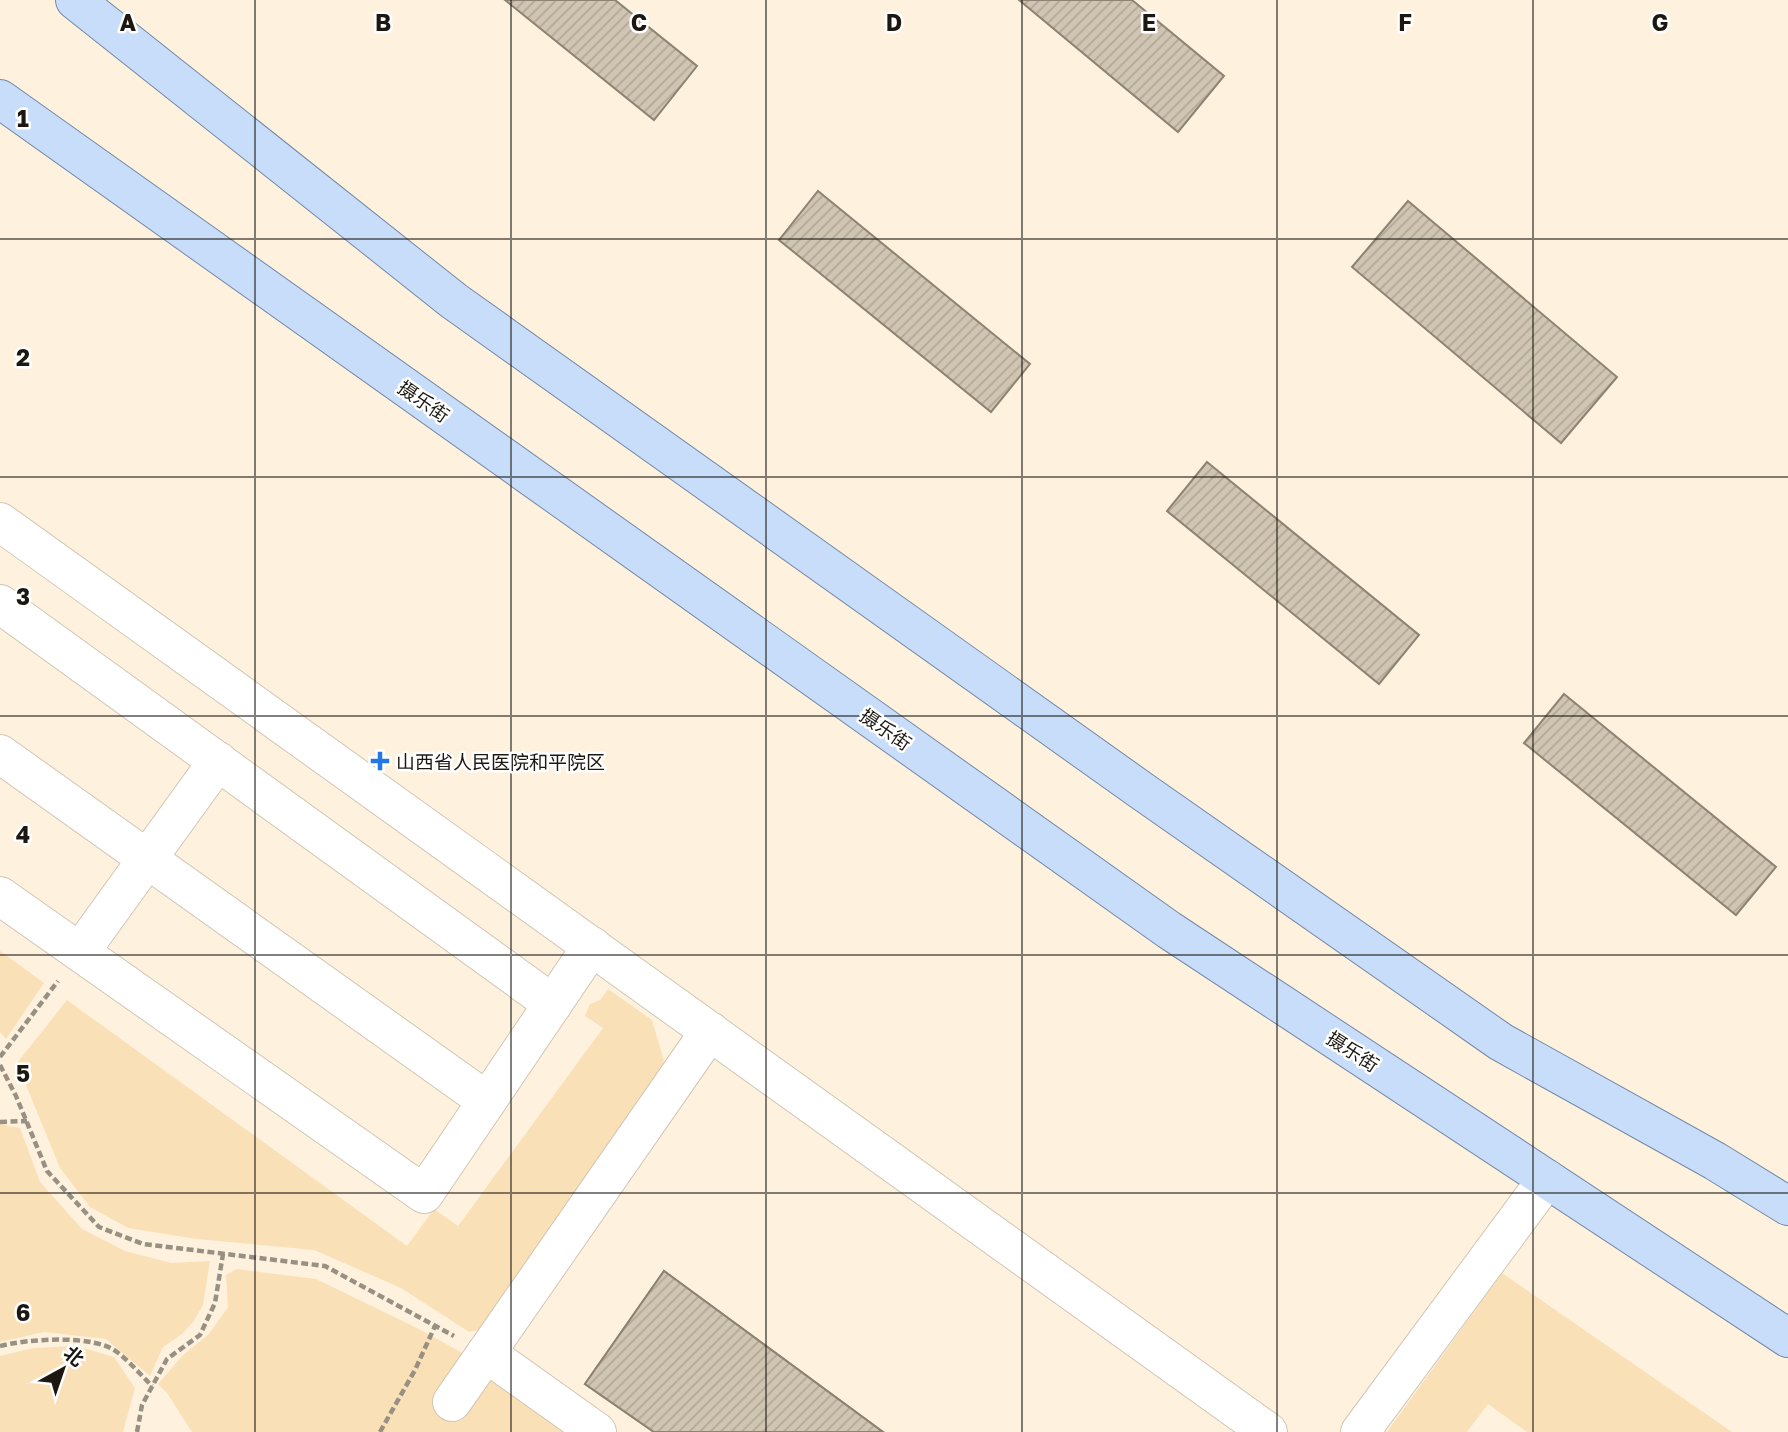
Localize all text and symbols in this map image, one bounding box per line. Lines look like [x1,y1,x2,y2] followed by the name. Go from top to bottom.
[120,8,137,36] text: A
[375,8,391,36] text: B
[631,8,647,36] text: C
[886,8,902,36] text: D
[1142,8,1156,36] text: E
[1398,8,1412,36] text: F
[1652,8,1668,36] text: G
[17,104,29,132] text: 1
[16,343,30,371] text: 2
[394,375,454,427] street label: 摄乐街
[16,582,30,610] text: 3
[856,703,916,755] street label: 摄乐街
[396,750,605,773] place label: 山西省人民医院和平院区
[370,751,390,771] marker: 山西省人民医院和平院区
[16,820,30,848] text: 4
[1323,1026,1383,1076] street label: 摄乐街
[16,1059,30,1087] text: 5
[16,1298,30,1326] text: 6
[28,1334,98,1404] north arrow
[60,1341,89,1371] text: 北

